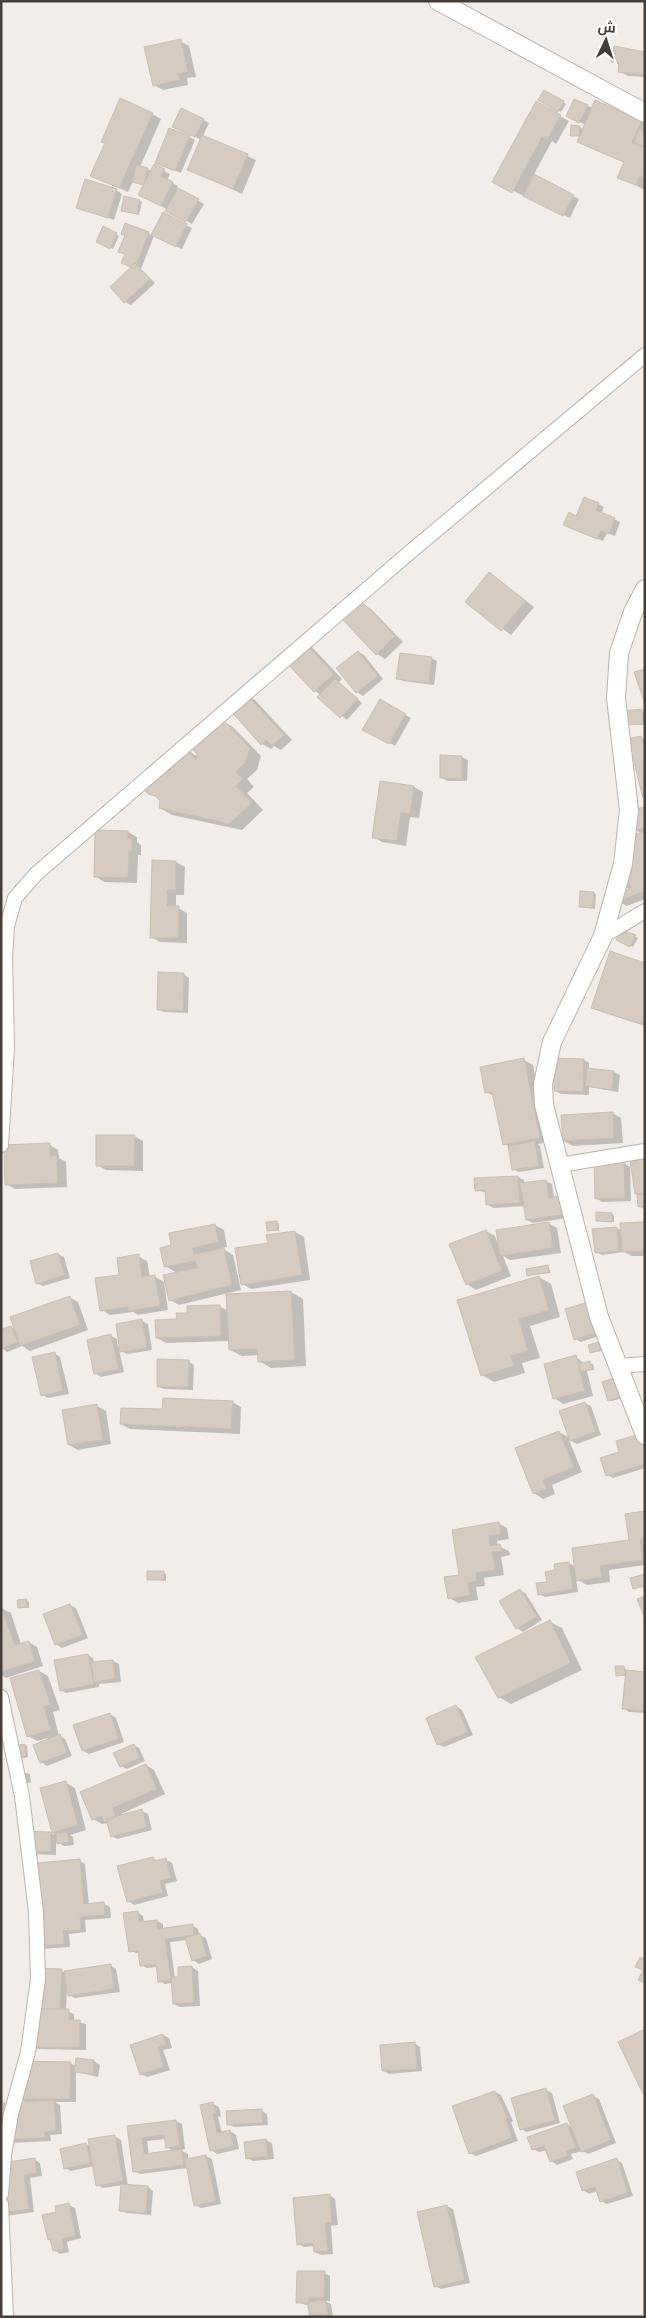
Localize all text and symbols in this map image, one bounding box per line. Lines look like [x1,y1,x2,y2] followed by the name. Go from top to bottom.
[581,15,631,65] north arrow
[597,18,616,37] text: ش

